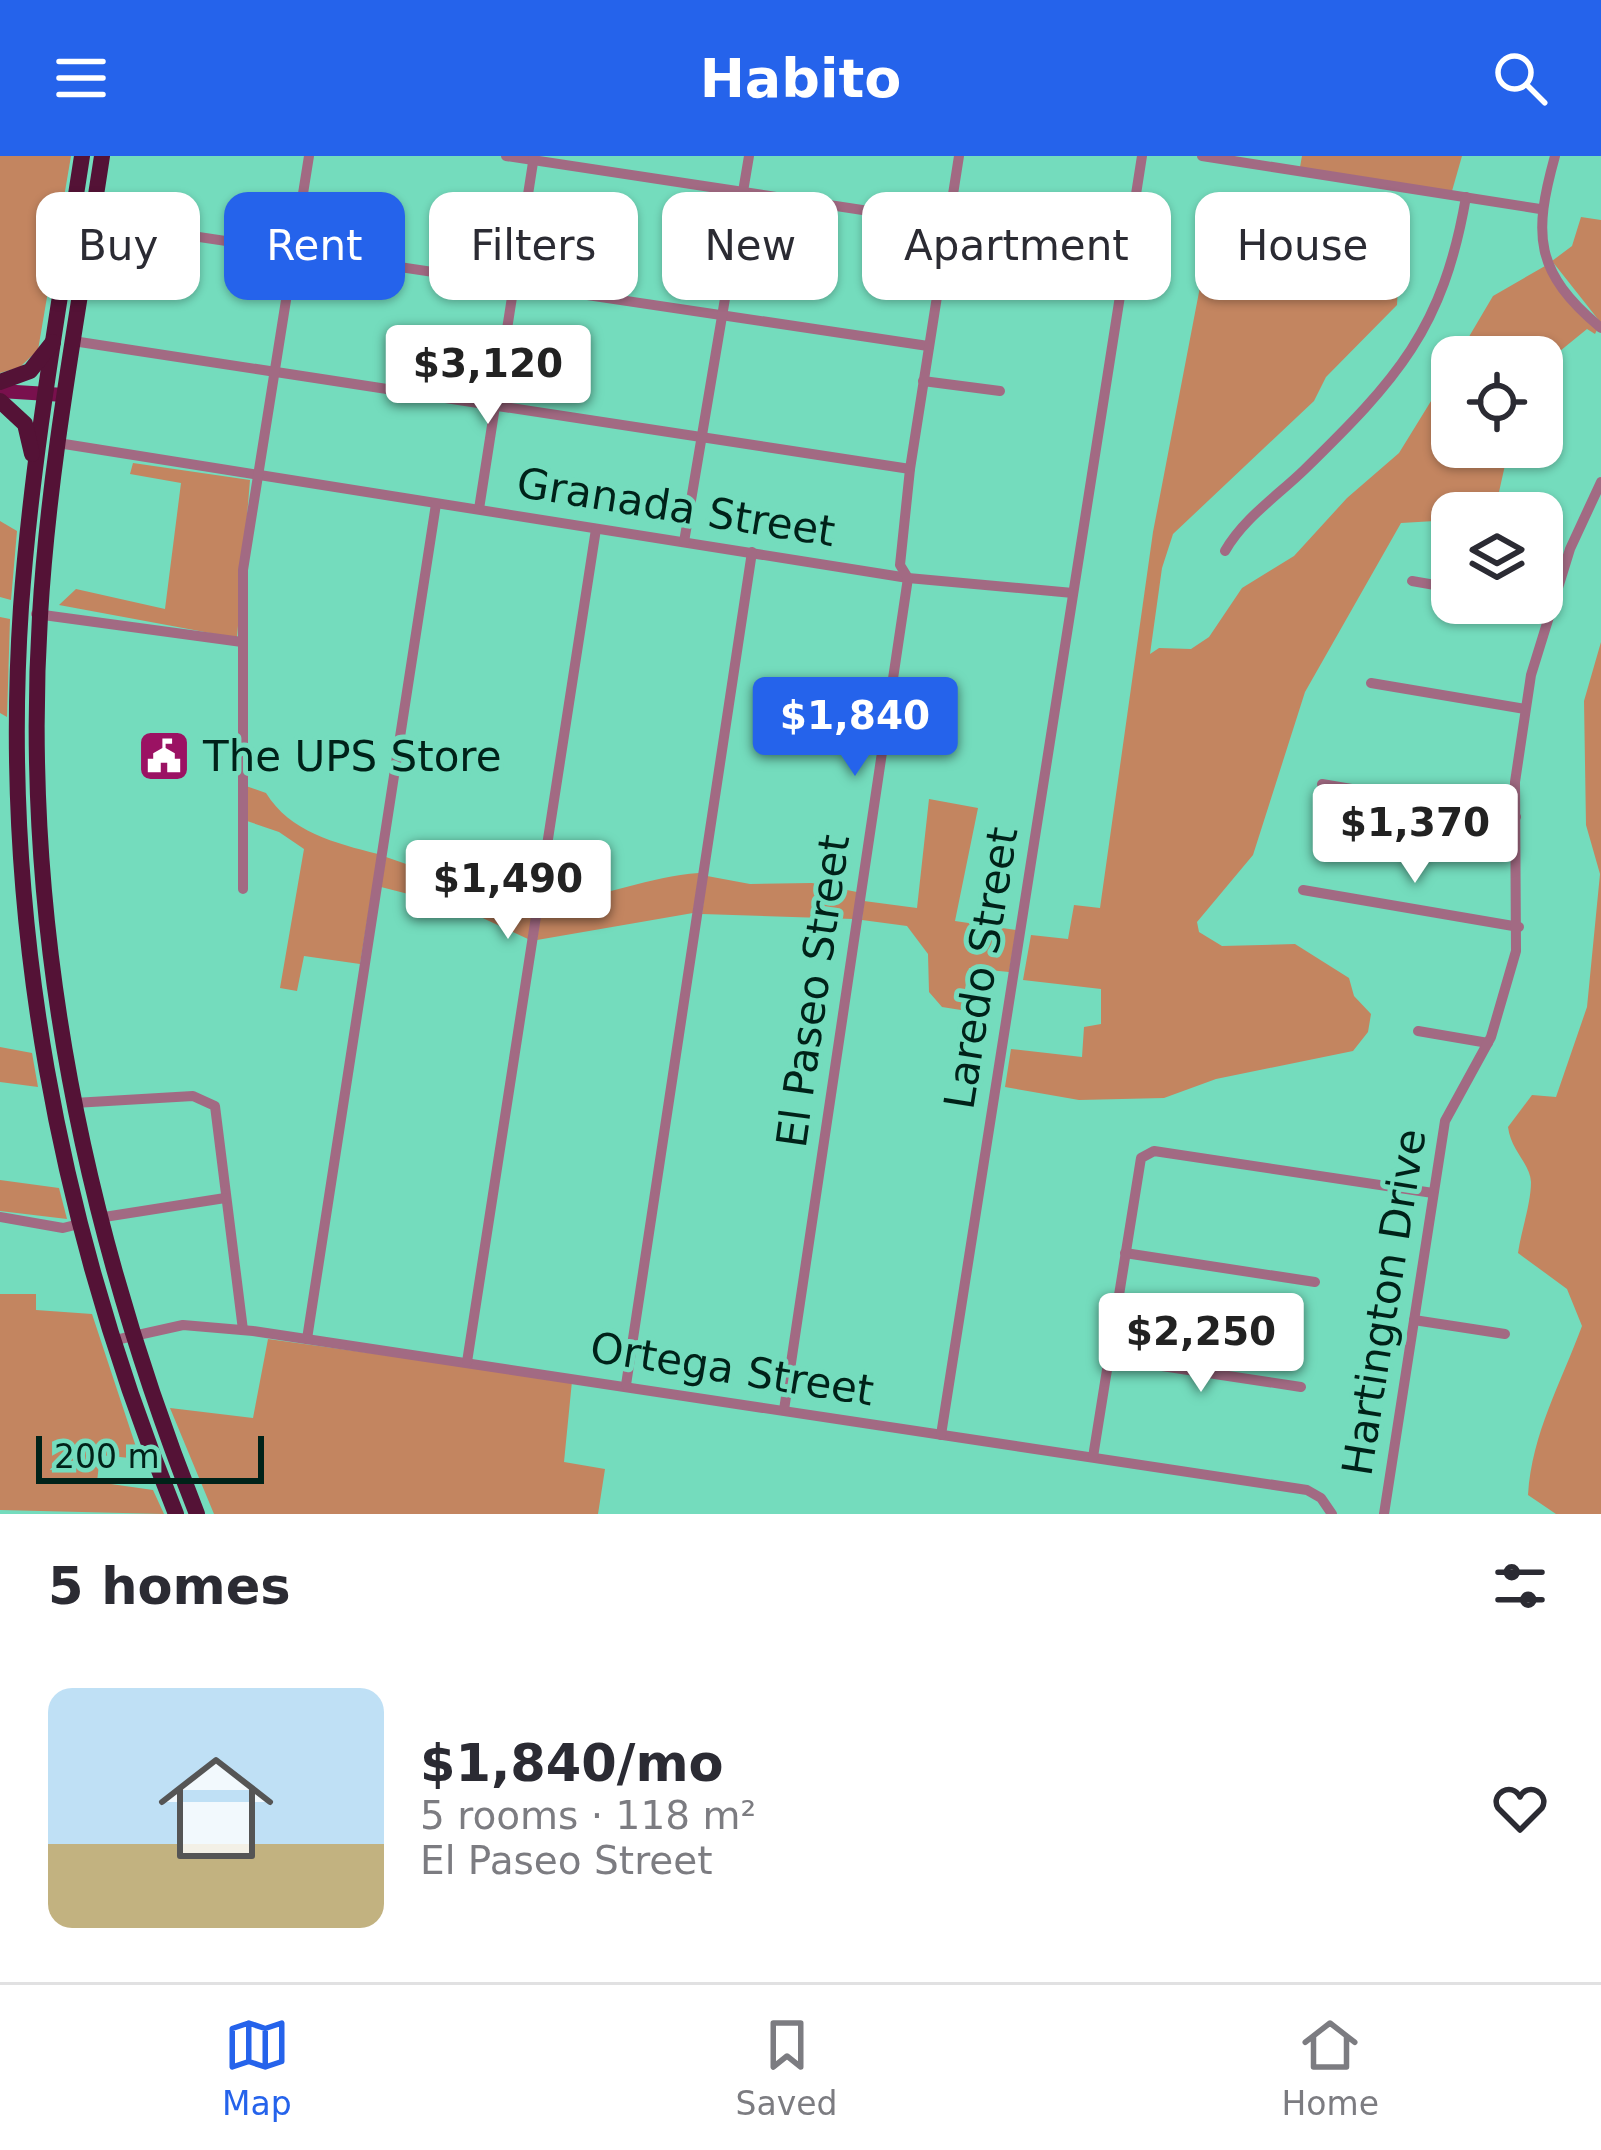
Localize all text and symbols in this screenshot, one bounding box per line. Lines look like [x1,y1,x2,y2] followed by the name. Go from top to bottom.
[48,45,114,111] icon: menu
[1487,45,1553,111] icon: search
[700,47,901,110] text: Habito
[36,192,200,300] chip: Buy
[224,192,405,300] chip: Rent
[429,192,638,300] chip: Filters
[662,192,838,300] chip: New
[862,192,1171,300] chip: Apartment
[1195,192,1410,300] chip: House
[390,325,586,427] pin: $3,120
[1431,336,1563,624] map controls
[1431,336,1563,468] button: locate
[413,341,563,386] text: $3,120
[514,458,838,556] street label: Granada Street
[1431,492,1563,624] button: layers
[757,677,953,779] pin: $1,840
[780,693,930,738] text: $1,840
[136,728,192,784] public building icon: The UPS Store
[202,732,502,781] place label: The UPS Store
[1317,784,1513,886] pin: $1,370
[1340,800,1490,845] text: $1,370
[935,824,1027,1112] street label: Laredo Street
[767,832,859,1150] street label: El Paseo Street
[410,840,606,942] pin: $1,490
[433,856,583,901] text: $1,490
[1332,1125,1436,1479] street label: Hartington Drive
[1103,1293,1299,1395] pin: $2,250
[1126,1309,1276,1354] text: $2,250
[587,1322,877,1416] street label: Ortega Street
[36,1430,264,1483] scale bar
[54,1437,160,1476] text: 200 m
[1487,1553,1553,1619] icon: filters
[48,1557,291,1616] text: 5 homes
[420,1734,724,1793] text: $1,840/mo
[144,1736,288,1880] icon: home
[1487,1775,1553,1841] icon: heart
[420,1793,756,1838] text: 5 rooms · 118 m²
[420,1838,713,1883] text: El Paseo Street
[222,2012,292,2123] tab: Map
[736,2012,838,2123] tab: Saved
[1282,2012,1379,2123] tab: Home

